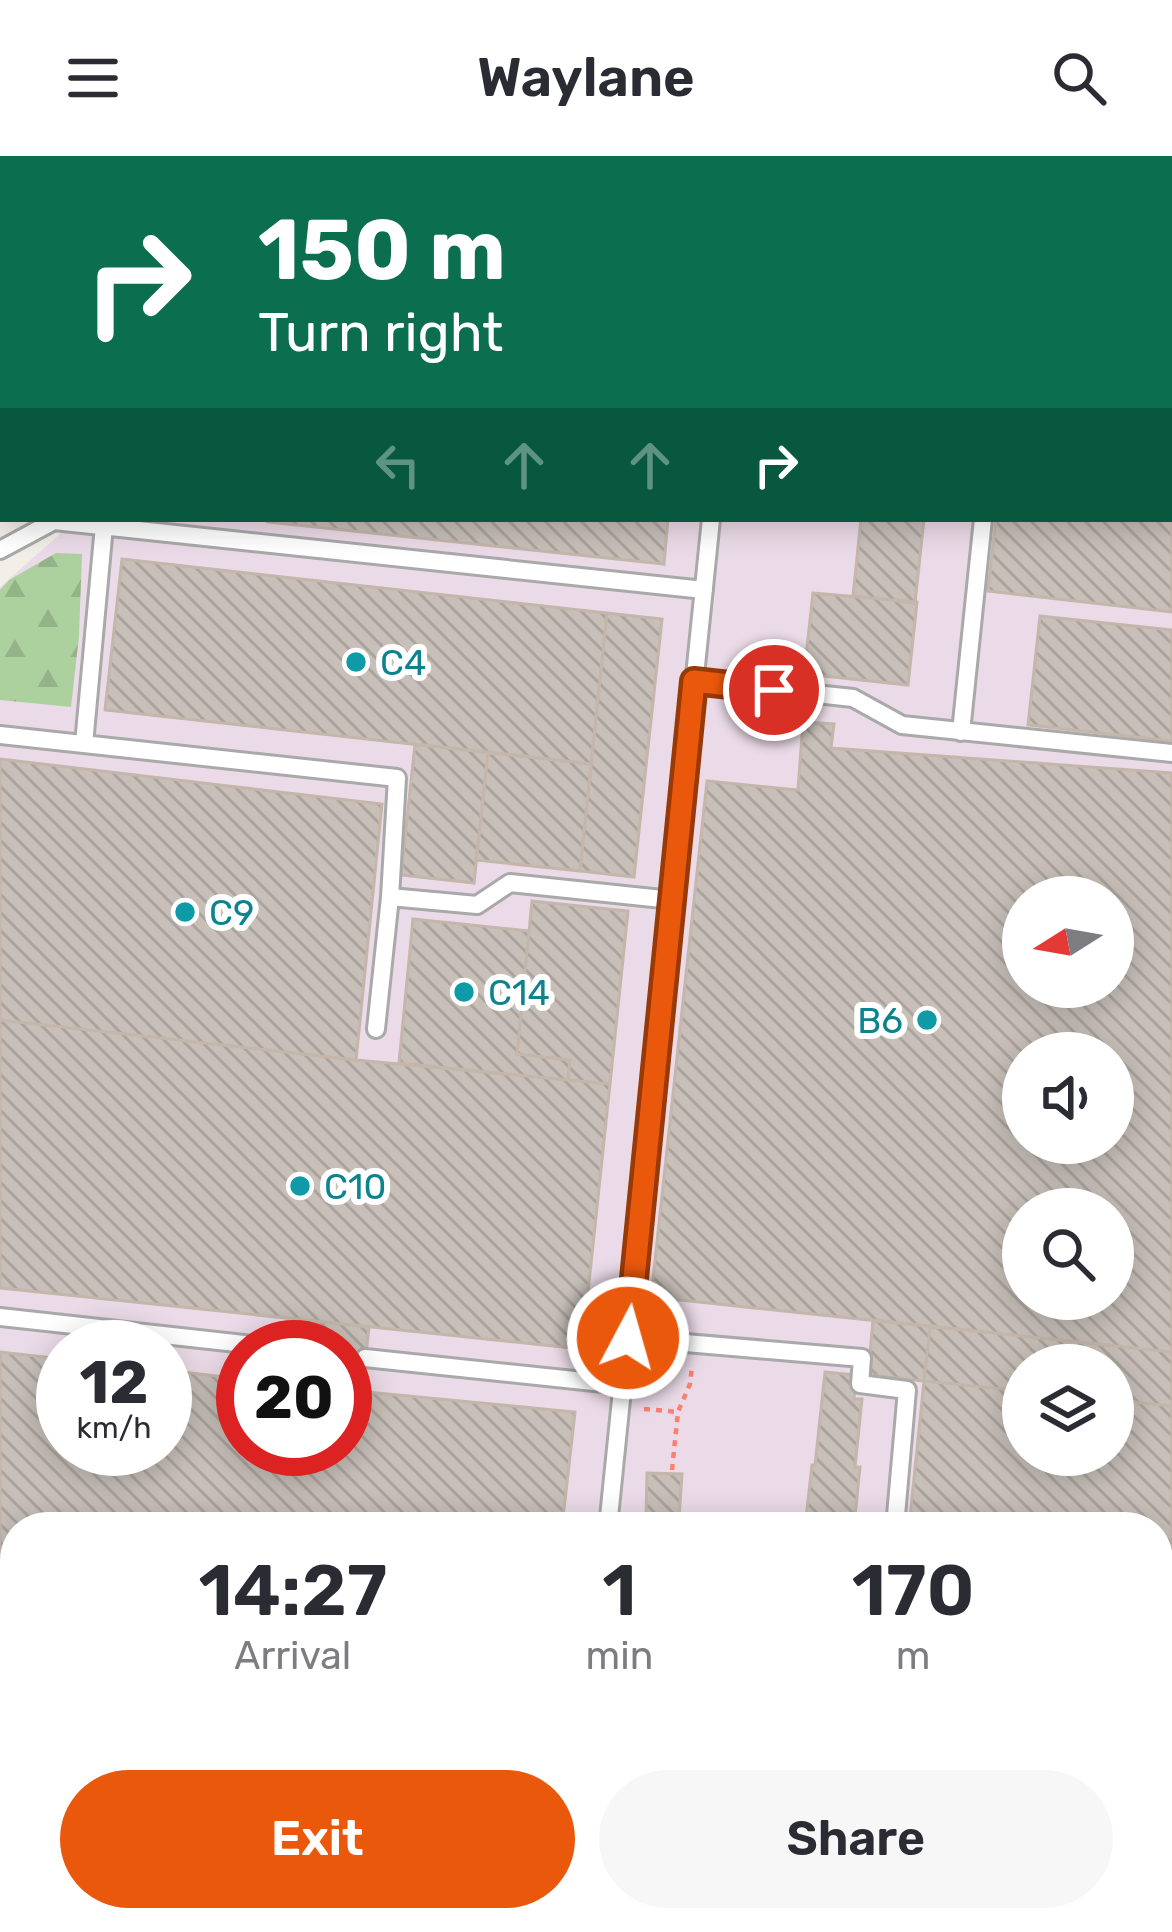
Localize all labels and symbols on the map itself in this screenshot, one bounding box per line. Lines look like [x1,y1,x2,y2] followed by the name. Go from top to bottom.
[723,639,825,741] pin
[380,641,426,684] place label: C4
[343,649,369,675] marker: C4
[1002,876,1134,1008] north arrow
[209,891,254,934] place label: C9
[172,899,198,925] marker: C9
[488,971,550,1014] place label: C14
[451,979,477,1005] marker: C14
[857,999,903,1042] place label: B6
[914,1007,940,1033] marker: B6
[324,1165,386,1208] place label: C10
[287,1173,313,1199] marker: C10
[565,1275,691,1401] position arrow
[216,1320,372,1476] speed limit sign: 20

